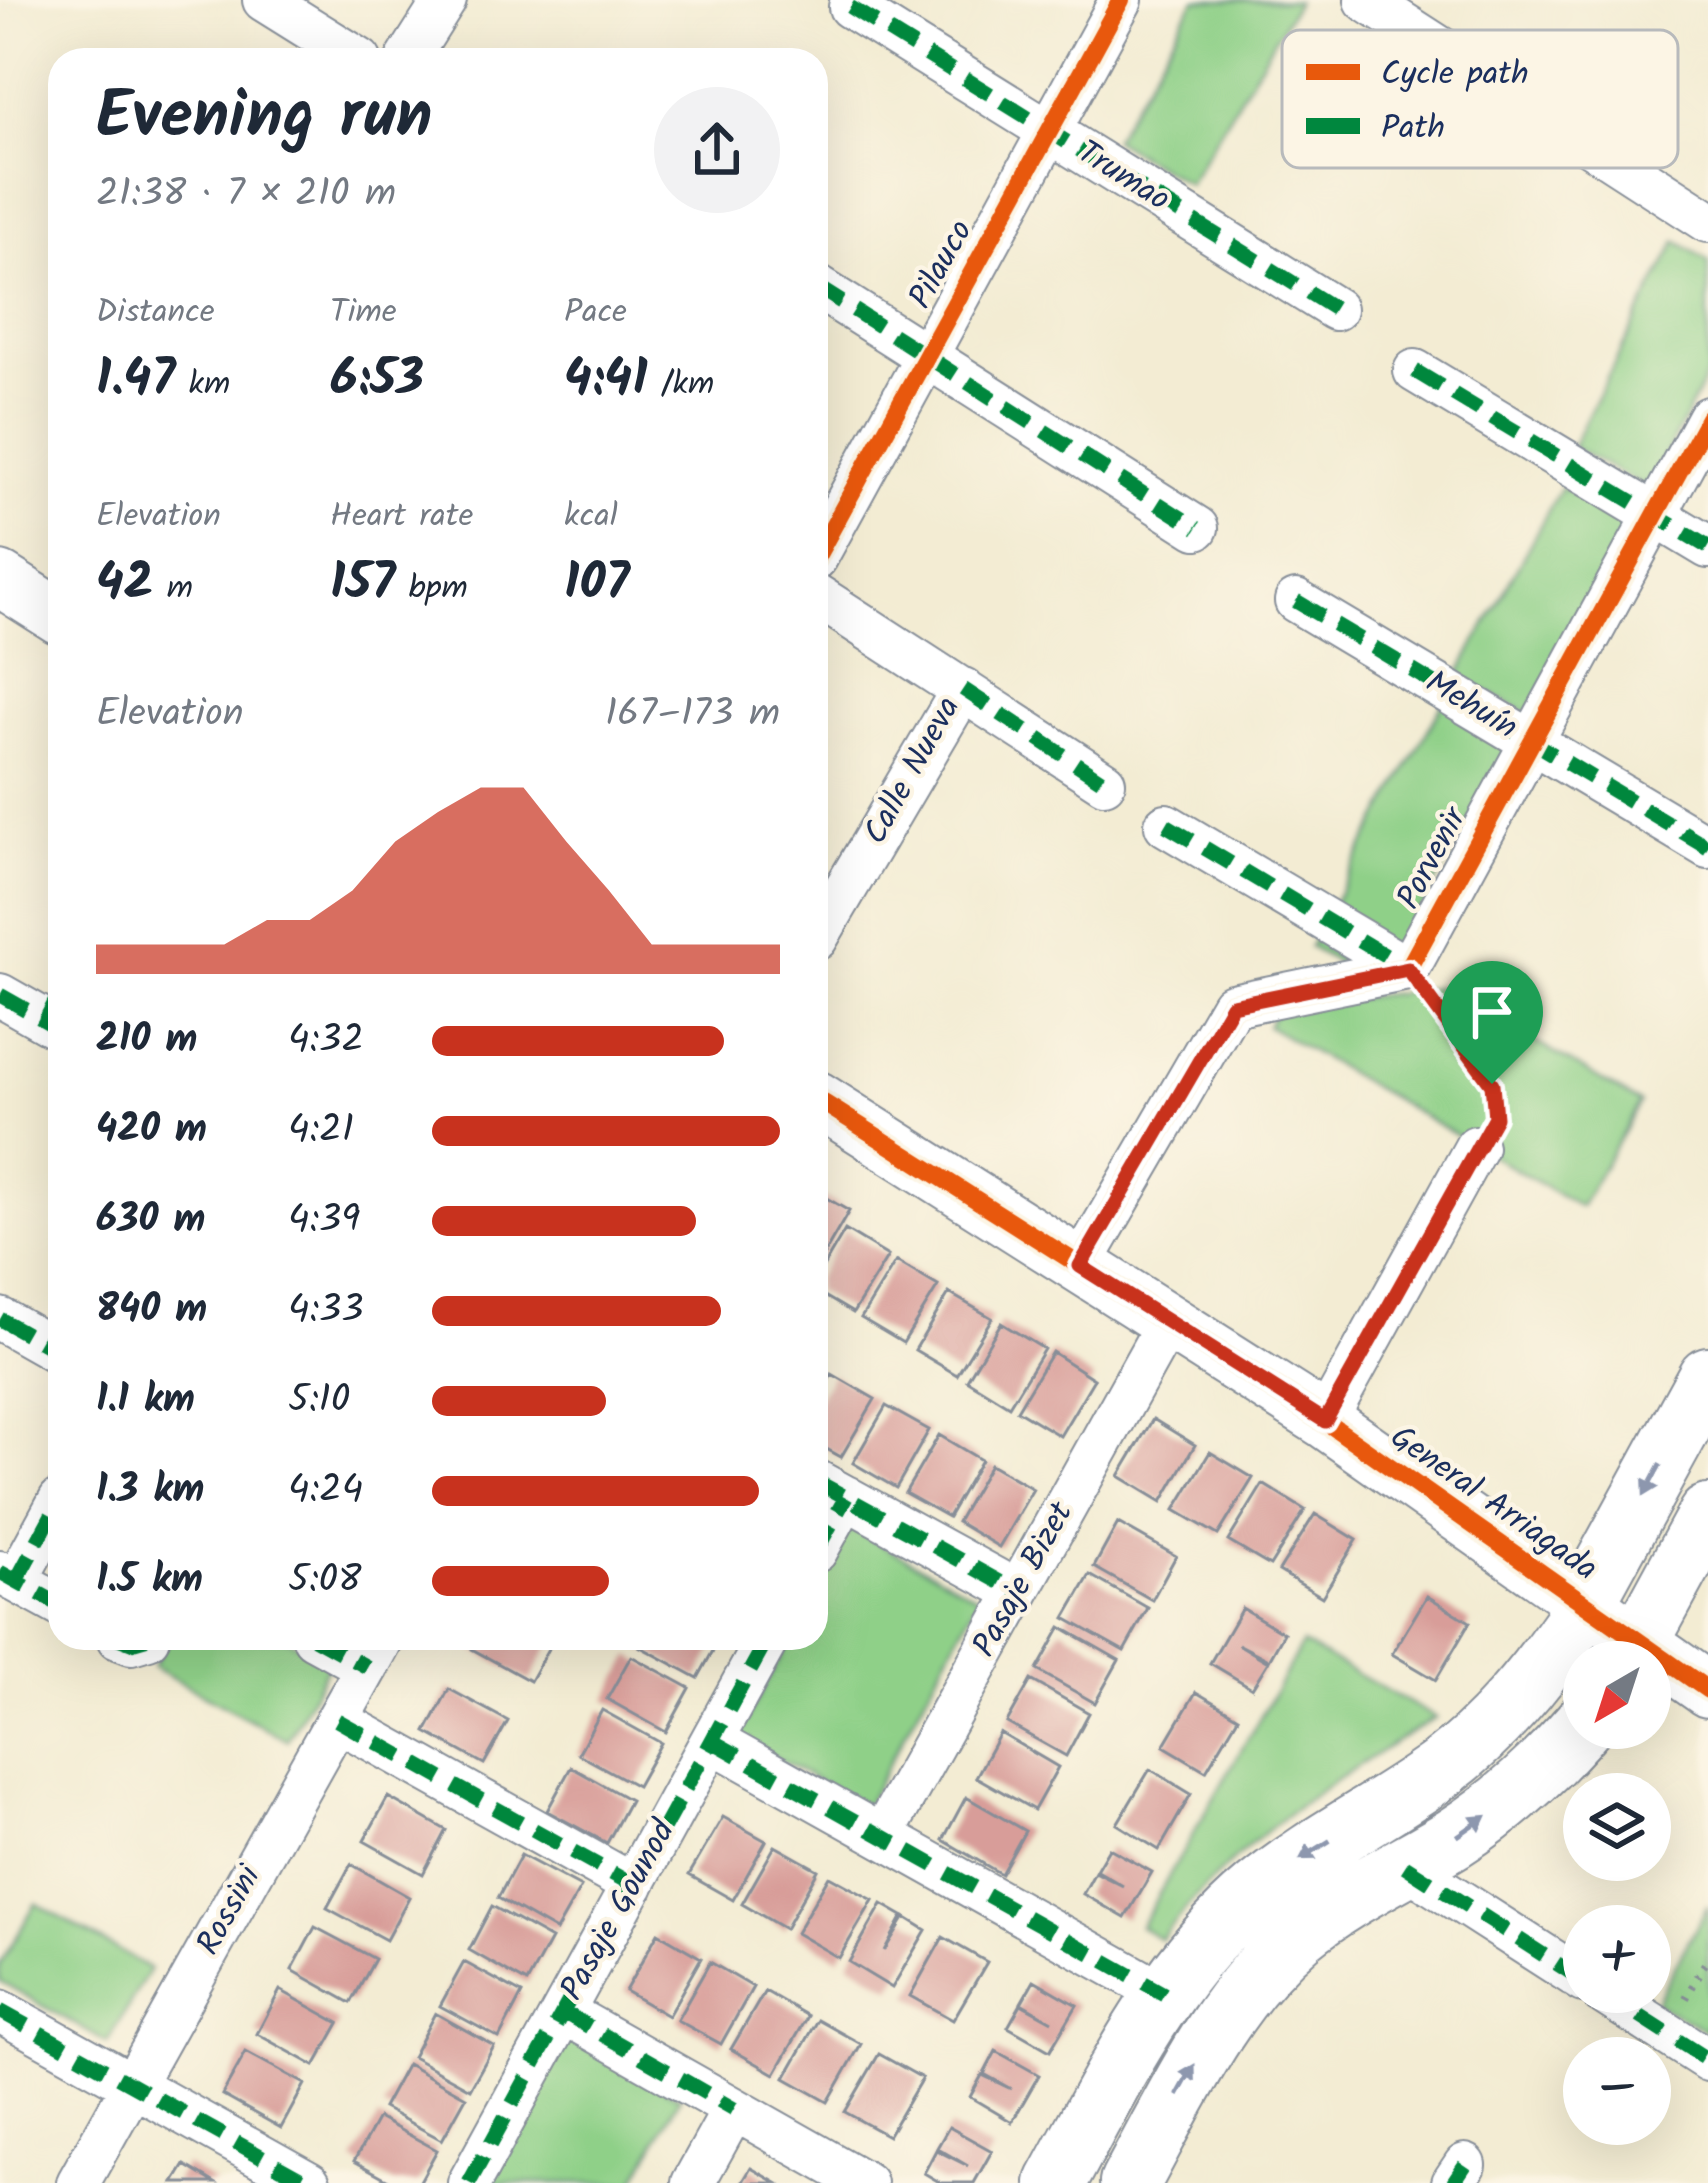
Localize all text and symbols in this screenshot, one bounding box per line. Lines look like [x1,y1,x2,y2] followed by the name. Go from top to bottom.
[1282,30,1678,168] legend
[1381,49,1529,102] text: Cycle path
[96,66,432,171] text: Evening run
[654,87,780,213] button: share
[1381,103,1445,156] text: Path
[1066,128,1180,226] street label: Trumao
[96,164,396,226] text: 21:38 · 7 × 210 m
[896,211,988,319] street label: Pilauco
[96,287,215,340] text: Distance
[330,287,397,340] text: Time
[564,287,627,340] text: Pace
[96,340,175,421] text: 1.47
[330,340,424,421] text: 6:53
[564,340,648,421] text: 4:41
[175,359,230,412] text: km
[648,359,714,412] text: /km
[96,491,221,544] text: Elevation
[330,491,473,544] text: Heart rate
[564,491,618,544] text: kcal
[96,544,154,625] text: 42
[330,544,395,625] text: 157
[564,544,630,625] text: 107
[154,563,193,616] text: m
[395,563,468,616] text: bpm
[1415,658,1527,754] street label: Mehuín
[96,684,244,746] text: Elevation
[605,684,780,746] text: 167–173 m
[851,687,975,855] street label: Calle Nueva
[1384,797,1483,920] street label: Porvenir
[1441,961,1543,1084] pin
[1459,979,1525,1045] icon: arrive
[96,1010,197,1072] text: 210 m
[288,1010,364,1072] text: 4:32
[96,1100,207,1162] text: 420 m
[288,1100,354,1162] text: 4:21
[96,1190,205,1252] text: 630 m
[288,1190,360,1252] text: 4:39
[96,1280,207,1342] text: 840 m
[288,1280,364,1342] text: 4:33
[96,1370,195,1432] text: 1.1 km
[288,1370,350,1432] text: 5:10
[1378,1412,1608,1596] street label: General Arriagada
[96,1460,205,1522] text: 1.3 km
[288,1460,363,1522] text: 4:24
[1642,1462,1663,1497] one-way arrow
[960,1492,1089,1667] street label: Pasaje Bizet
[96,1550,203,1612] text: 1.5 km
[288,1550,362,1612] text: 5:08
[1563,1641,1671,1749] north arrow
[1563,1641,1671,2145] map controls
[1563,1773,1671,1881] button: layers
[547,1810,691,2011] street label: Pasaje Gounod
[1455,1814,1487,1838] one-way arrow
[1298,1838,1331,1860] one-way arrow
[184,1855,277,1966] street label: Rossini
[1563,1905,1671,2013] button: +
[1563,2037,1671,2145] button: −
[1175,2064,1196,2097] one-way arrow

